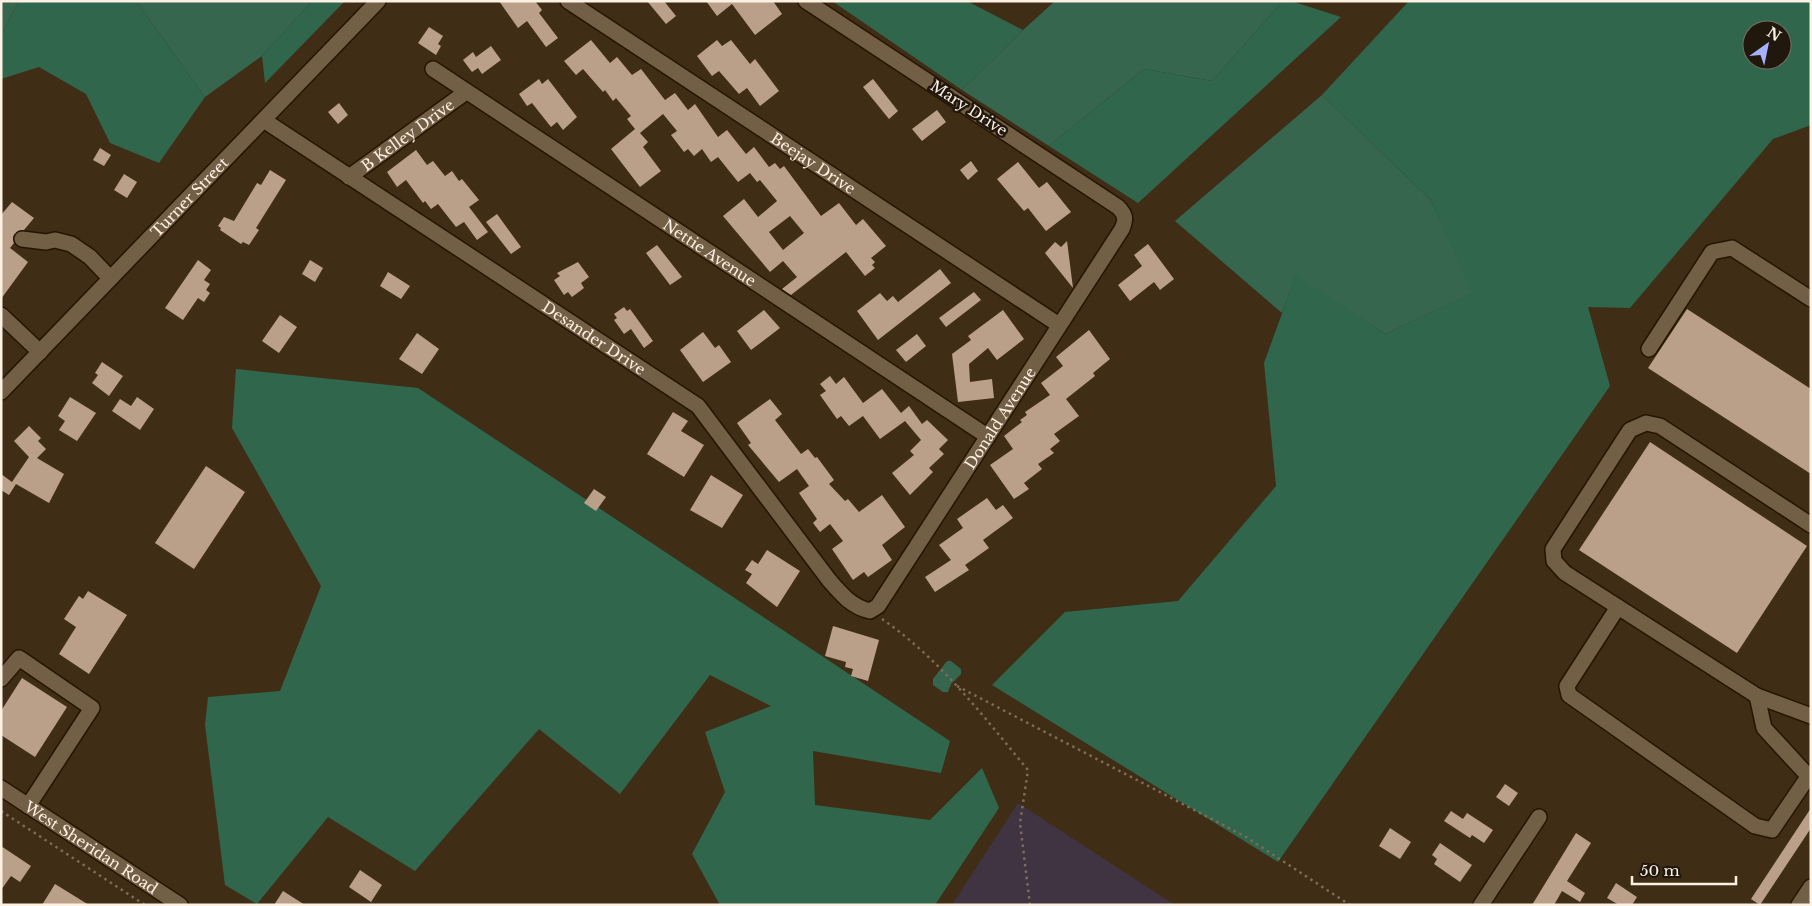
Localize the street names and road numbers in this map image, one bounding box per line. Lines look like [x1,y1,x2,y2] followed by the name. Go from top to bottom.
[927,76,1011,140] street label: Mary Drive
[357,95,457,175] street label: B Kelley Drive
[767,128,859,198] street label: Beejay Drive
[146,153,232,241] street label: Turner Street
[660,215,760,290] street label: Nettie Avenue
[539,297,649,379] street label: Desander Drive
[960,363,1040,472] street label: Donald Avenue
[20,796,162,898] street label: West Sheridan Road

